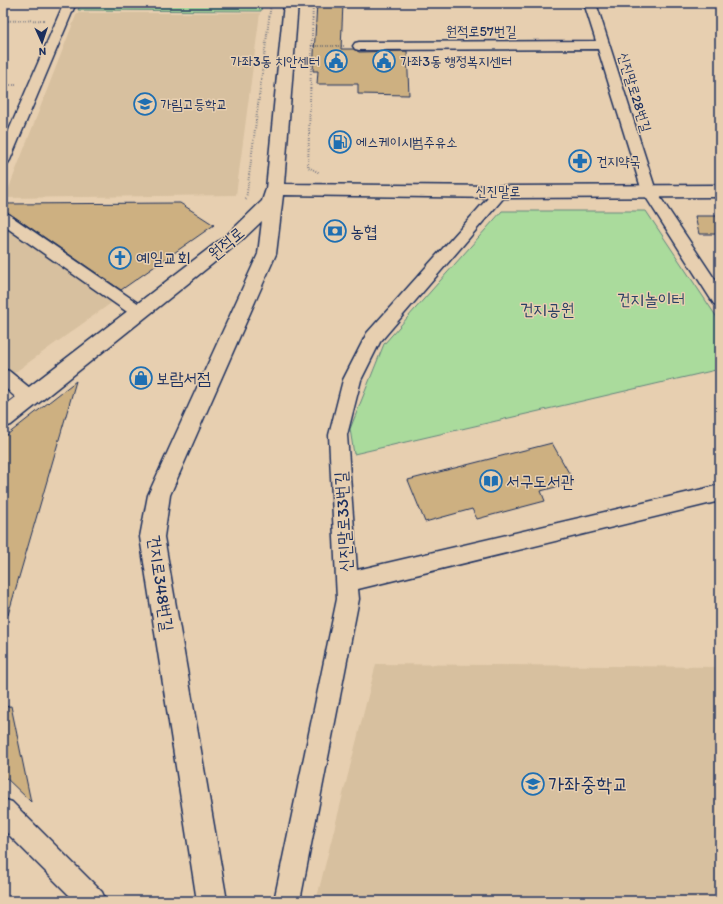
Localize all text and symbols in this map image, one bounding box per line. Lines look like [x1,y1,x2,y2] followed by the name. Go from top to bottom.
[22,22,62,62] north arrow
[446,23,517,40] street label: 원적로57번길
[38,45,47,58] text: N
[323,48,349,74] public building icon: 가좌3동 치안센터
[371,48,397,74] public building icon: 가좌3동 행정복지센터
[614,50,655,135] street label: 신진말로28번길
[230,53,320,70] place label: 가좌3동 치안센터
[400,53,512,70] place label: 가좌3동 행정복지센터
[132,91,158,117] school or university icon: 가림고등학교
[160,96,228,113] place label: 가림고등학교
[327,129,353,155] fuel station icon: 에스케이시범주유소
[356,134,457,151] place label: 에스케이시범주유소
[567,148,593,174] pharmacy icon: 건지약국
[596,153,641,170] place label: 건지약국
[475,183,521,200] street label: 신진말로
[322,218,348,244] bank icon: 농협
[350,221,377,241] place label: 농협
[204,222,248,264] street label: 원적로
[107,245,133,271] church icon: 예일교회
[136,248,191,268] place label: 예일교회
[617,289,685,309] park label: 건지놀이터
[520,299,574,319] park label: 건지공원
[128,365,154,391] shop icon: 보람서점
[156,368,211,388] place label: 보람서점
[478,468,504,494] library icon: 서구도서관
[330,471,356,573] street label: 신진말로33번길
[506,471,575,491] place label: 서구도서관
[144,533,178,633] street label: 건지로348번길
[520,771,546,797] school or university icon: 가좌중학교
[548,772,628,796] place label: 가좌중학교

